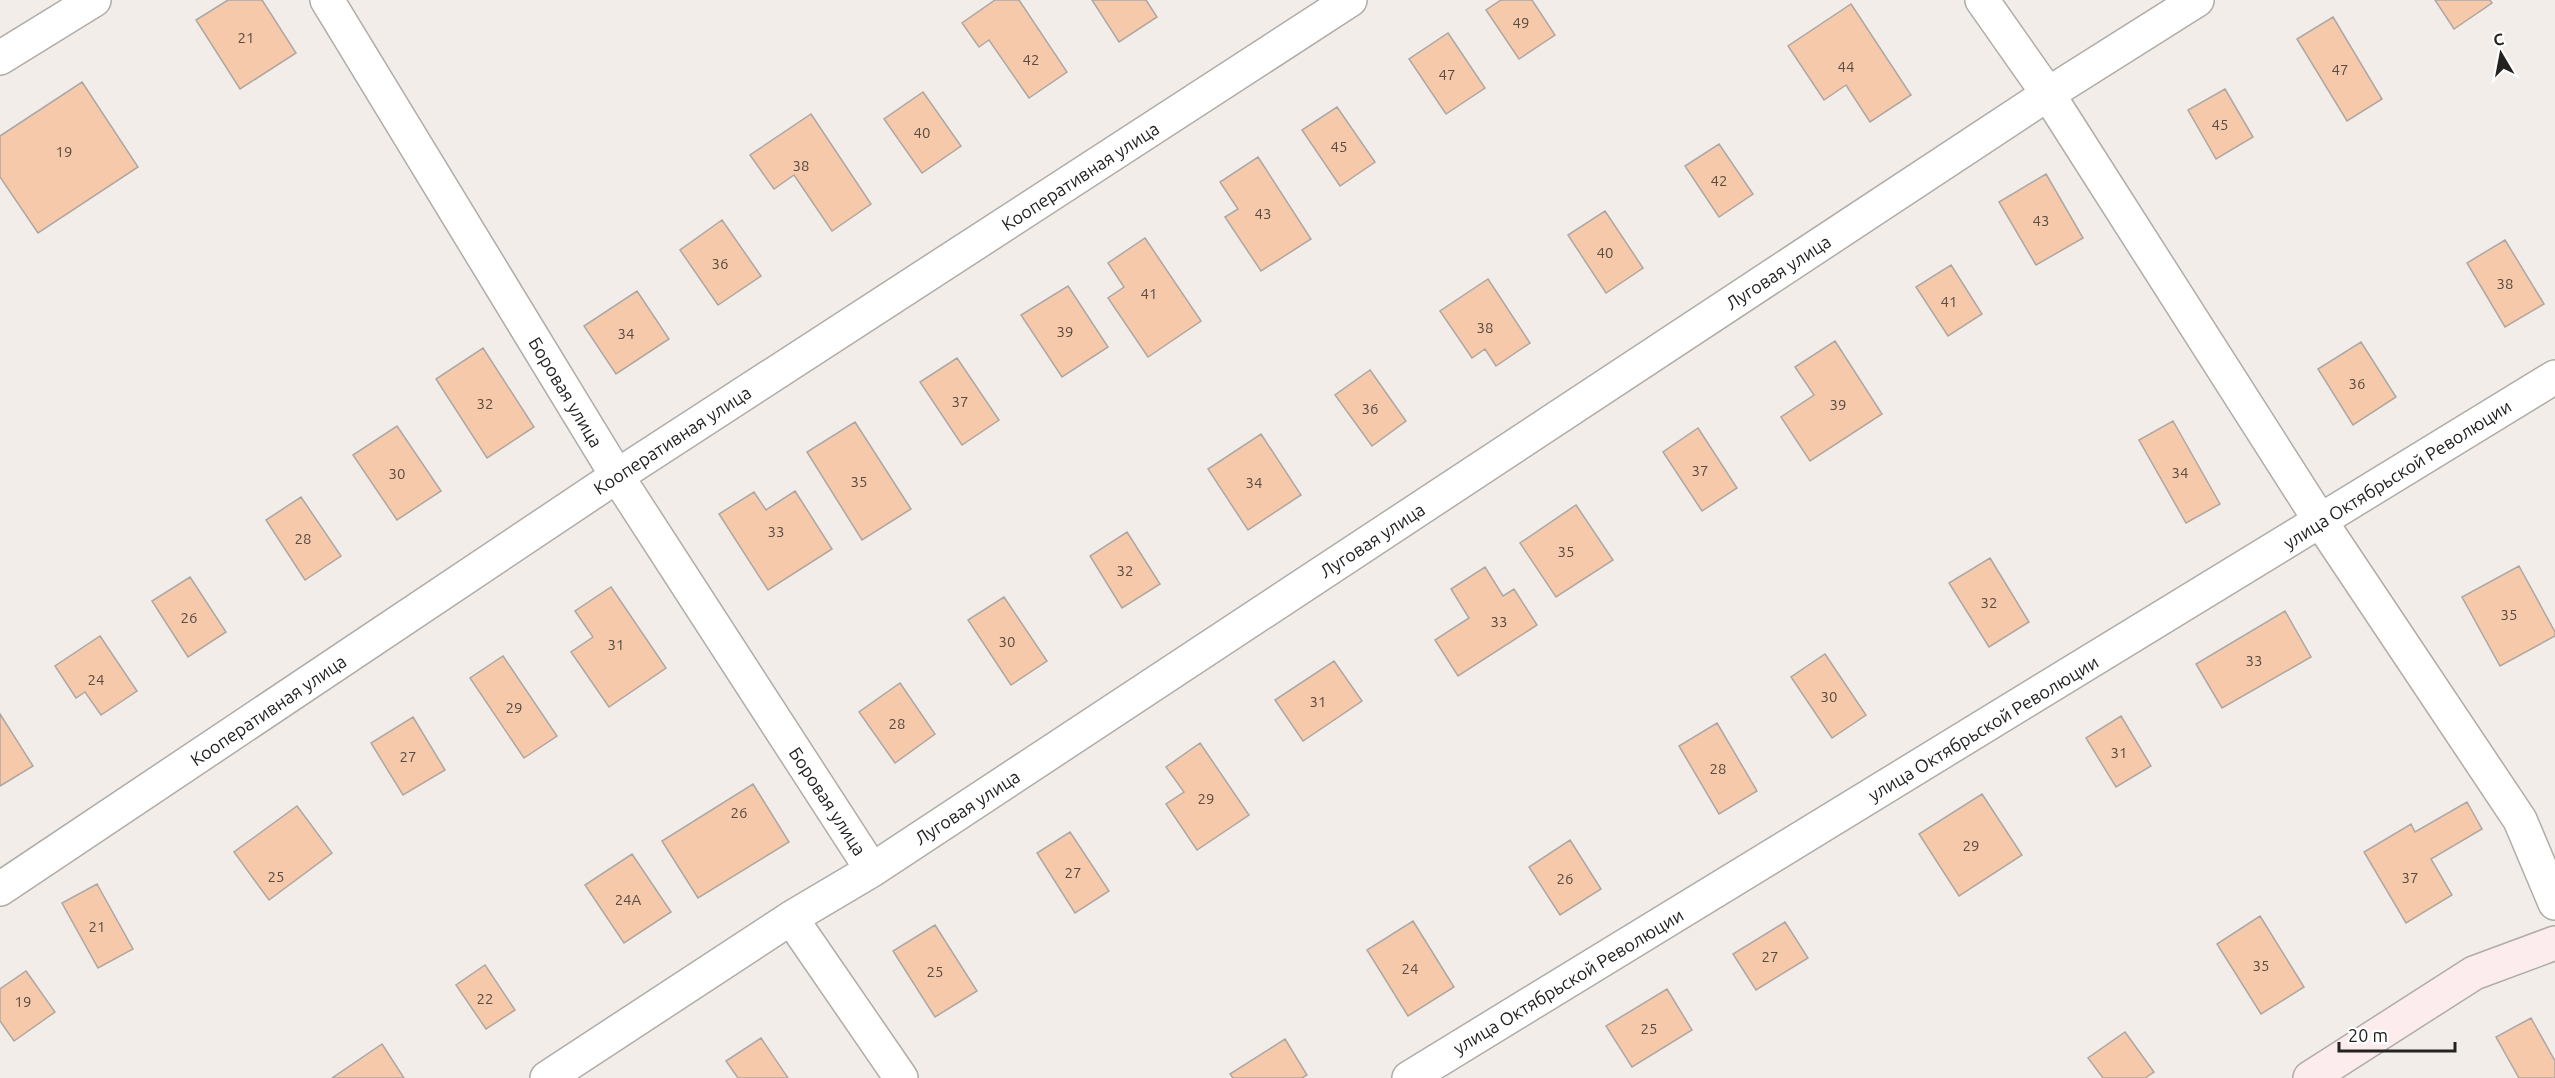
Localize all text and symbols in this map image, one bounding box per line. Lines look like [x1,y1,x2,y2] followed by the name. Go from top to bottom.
[1513,14,1529,31] house number: 49
[2471,24,2531,84] north arrow
[238,29,254,46] house number: 21
[2492,29,2505,49] text: С
[1023,51,1039,68] house number: 42
[1838,58,1854,75] house number: 44
[2332,61,2348,78] house number: 47
[1439,66,1455,83] house number: 47
[2212,116,2228,133] house number: 45
[998,118,1162,234] street label: Кооперативная улица
[914,124,930,141] house number: 40
[1331,138,1347,155] house number: 45
[56,143,72,160] house number: 19
[793,157,809,174] house number: 38
[1711,172,1727,189] house number: 42
[1255,205,1271,222] house number: 43
[2033,212,2049,229] house number: 43
[1722,231,1834,313] street label: Луговая улица
[1597,244,1613,261] house number: 40
[712,255,728,272] house number: 36
[2497,275,2513,292] house number: 38
[1141,285,1157,302] house number: 41
[1941,293,1957,310] house number: 41
[1477,319,1493,336] house number: 38
[1057,323,1073,340] house number: 39
[618,325,634,342] house number: 34
[525,333,607,451] street label: Боровая улица
[2349,375,2365,392] house number: 36
[590,382,754,498] street label: Кооперативная улица
[952,393,968,410] house number: 37
[477,395,493,412] house number: 32
[2279,395,2515,553] street label: улица Октябрьской Революции
[1830,396,1846,413] house number: 39
[1362,400,1378,417] house number: 36
[1692,462,1708,479] house number: 37
[2172,464,2188,481] house number: 34
[389,465,405,482] house number: 30
[851,473,867,490] house number: 35
[1246,474,1262,491] house number: 34
[1316,499,1428,581] street label: Луговая улица
[768,523,784,540] house number: 33
[295,530,311,547] house number: 28
[1558,543,1574,560] house number: 35
[1117,562,1133,579] house number: 32
[1981,594,1997,611] house number: 32
[2501,606,2517,623] house number: 35
[181,609,197,626] house number: 26
[1491,613,1507,630] house number: 33
[999,633,1015,650] house number: 30
[608,636,624,653] house number: 31
[186,650,350,770] street label: Кооперативная улица
[1864,651,2102,805] street label: улица Октябрьской Революции
[2246,652,2262,669] house number: 33
[88,671,104,688] house number: 24
[1821,688,1837,705] house number: 30
[1310,693,1326,710] house number: 31
[506,699,522,716] house number: 29
[889,715,905,732] house number: 28
[786,743,870,859] street label: Боровая улица
[2111,744,2127,761] house number: 31
[400,748,416,765] house number: 27
[1710,760,1726,777] house number: 28
[911,766,1023,848] street label: Луговая улица
[1198,790,1214,807] house number: 29
[731,804,747,821] house number: 26
[1963,837,1979,854] house number: 29
[1065,864,1081,881] house number: 27
[268,868,284,885] house number: 25
[2402,869,2418,886] house number: 37
[1557,870,1573,887] house number: 26
[615,891,642,908] house number: 24А
[1449,904,1687,1058] street label: улица Октябрьской Революции
[89,918,105,935] house number: 21
[1762,948,1778,965] house number: 27
[2253,957,2269,974] house number: 35
[1402,960,1418,977] house number: 24
[927,963,943,980] house number: 25
[477,990,493,1007] house number: 22
[15,993,31,1010] house number: 19
[2339,1015,2454,1053] scale bar
[1641,1020,1657,1037] house number: 25
[2348,1025,2388,1045] text: 20 m

